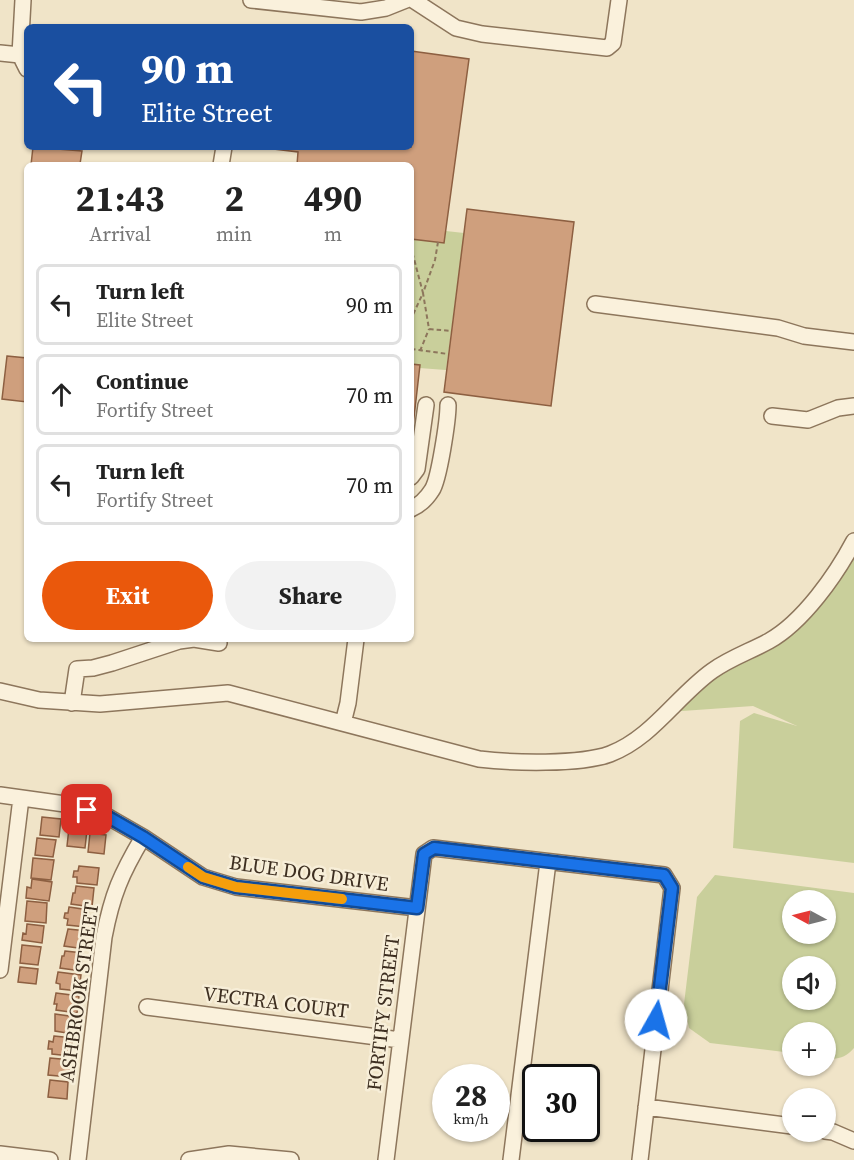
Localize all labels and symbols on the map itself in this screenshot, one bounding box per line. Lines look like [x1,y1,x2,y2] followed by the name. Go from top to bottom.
[61,784,112,835] pin
[228,848,390,898] street label: BLUE DOG DRIVE
[782,890,836,944] north arrow
[53,900,105,1084] street label: ASHBROOK STREET
[360,934,406,1092] street label: FORTIFY STREET
[202,979,350,1025] street label: VECTRA COURT
[624,988,688,1052] position arrow
[522,1064,600,1142] speed limit sign: 30

